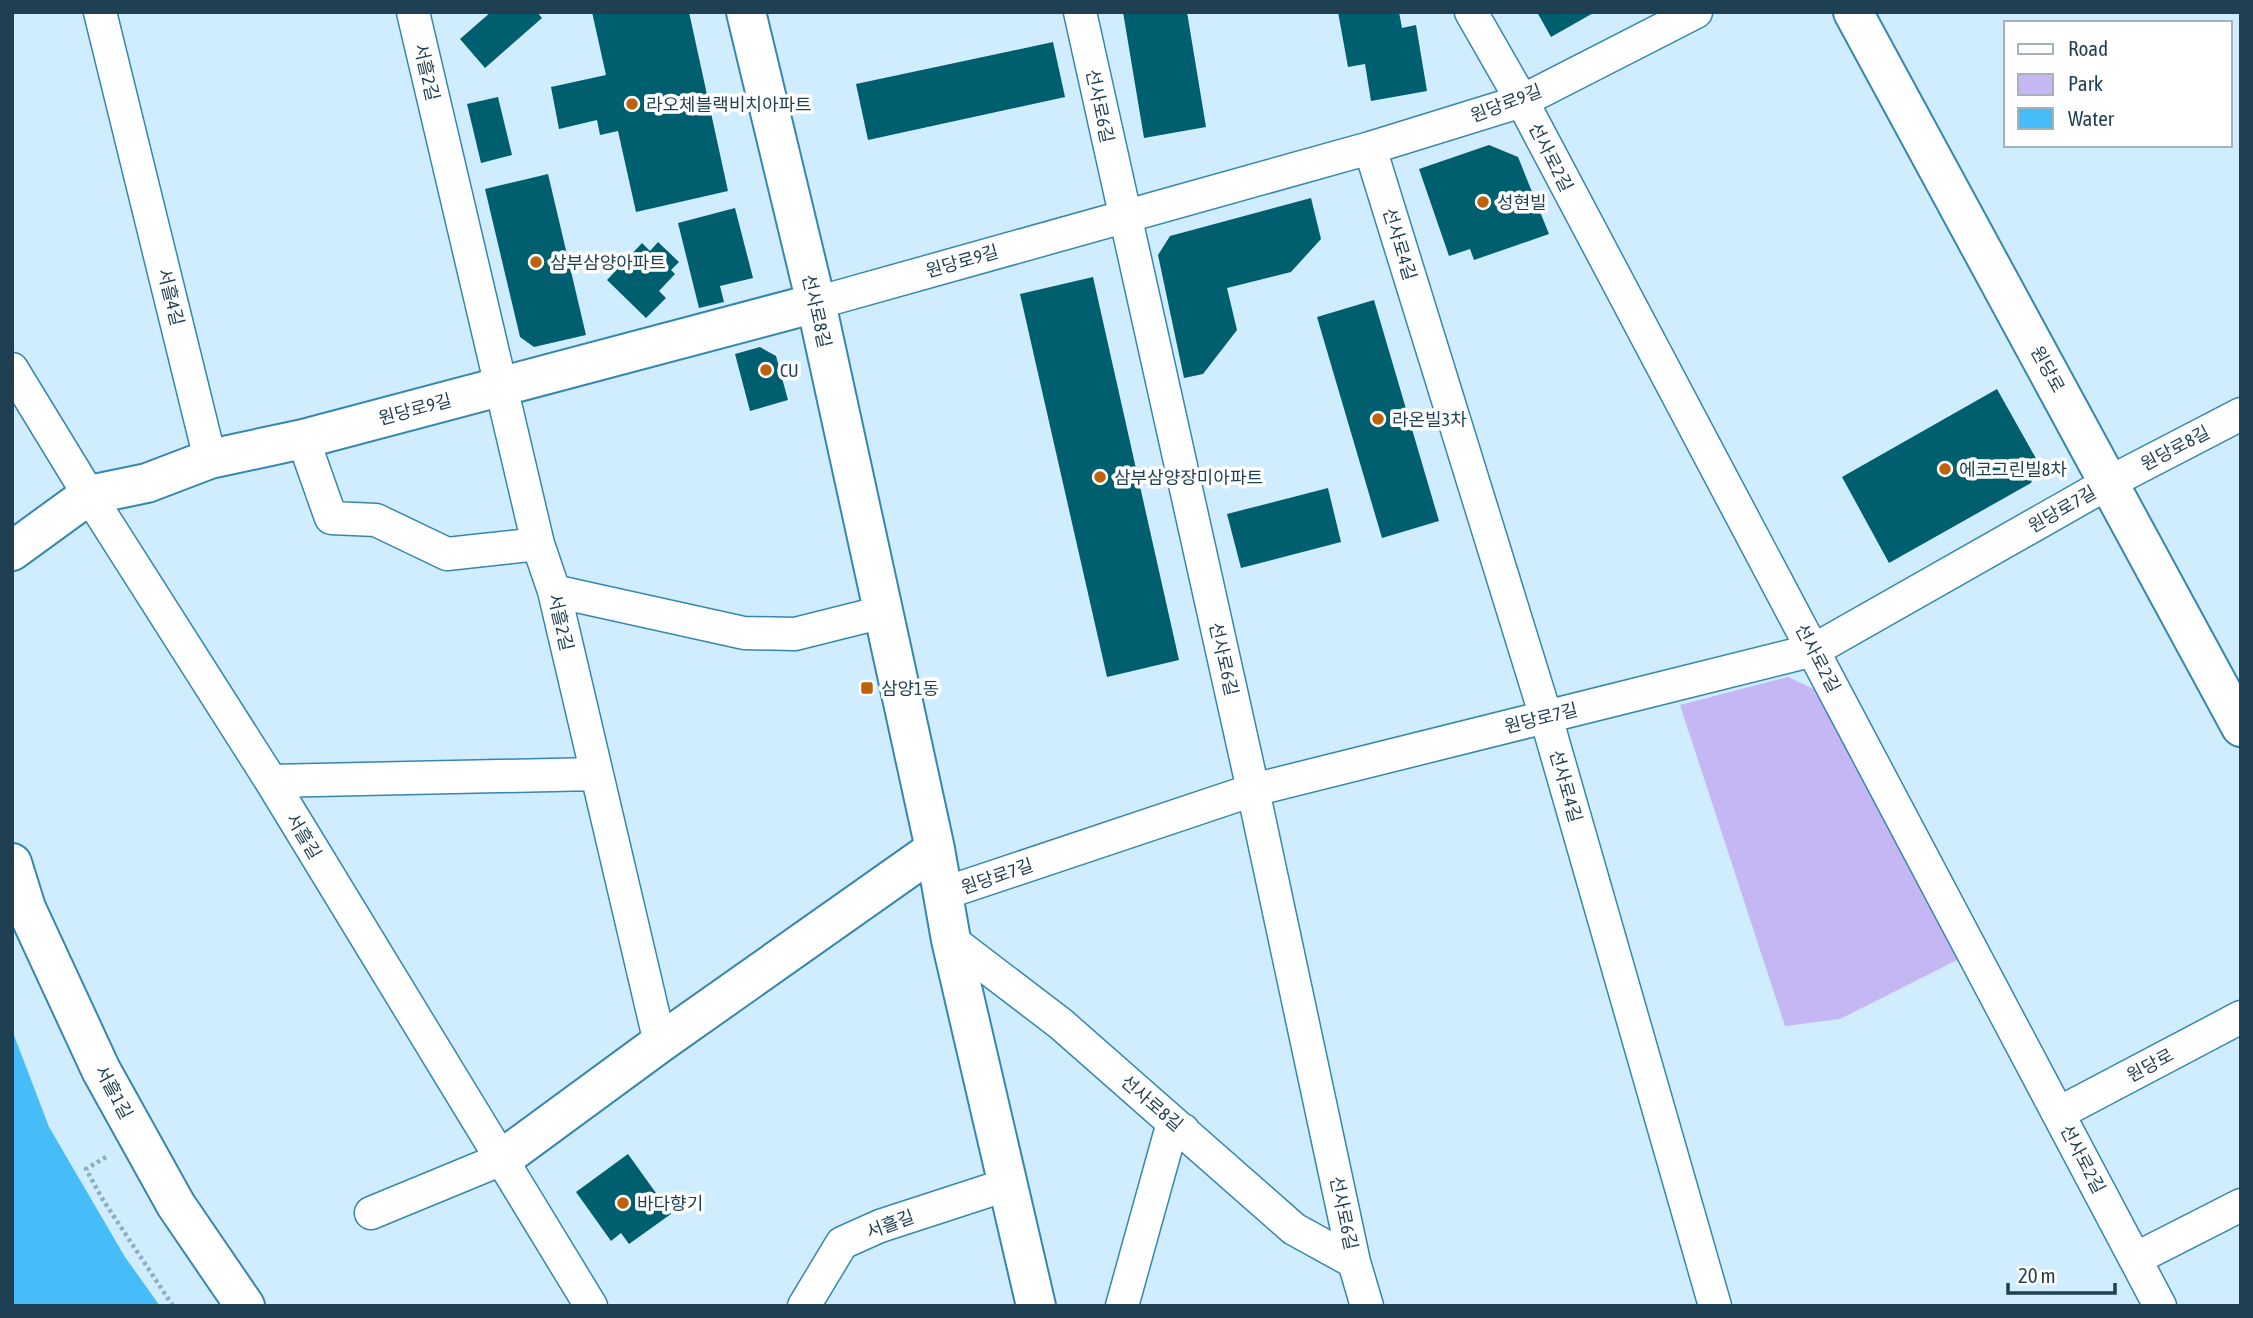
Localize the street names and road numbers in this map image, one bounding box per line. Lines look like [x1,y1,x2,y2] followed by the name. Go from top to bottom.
[410,41,444,103] street label: 서흘2길
[1082,67,1118,145] street label: 선사로6길
[1467,80,1545,126] street label: 원당로9길
[1525,119,1577,195] street label: 선사로2길
[1379,205,1421,283] street label: 선사로4길
[923,241,1001,281] street label: 원당로9길
[154,266,188,328] street label: 서흘4길
[798,272,836,350] street label: 선사로8길
[2027,342,2069,396] street label: 원당로
[376,389,454,429] street label: 원당로9길
[2137,421,2213,475] street label: 원당로8길
[2024,481,2100,537] street label: 원당로7길
[544,591,578,653] street label: 서흘2길
[1205,620,1243,698] street label: 선사로6길
[1791,620,1845,696] street label: 선사로2길
[1502,699,1580,737] street label: 원당로7길
[1546,747,1586,825] street label: 선사로4길
[282,809,326,863] street label: 서흘길
[958,854,1036,898] street label: 원당로7길
[2123,1044,2177,1086] street label: 원당로
[91,1061,137,1123] street label: 서흘1길
[1117,1071,1187,1135] street label: 선사로8길
[2056,1121,2110,1197] street label: 선사로2길
[1326,1174,1362,1252] street label: 선사로6길
[863,1206,917,1242] street label: 서흘길

